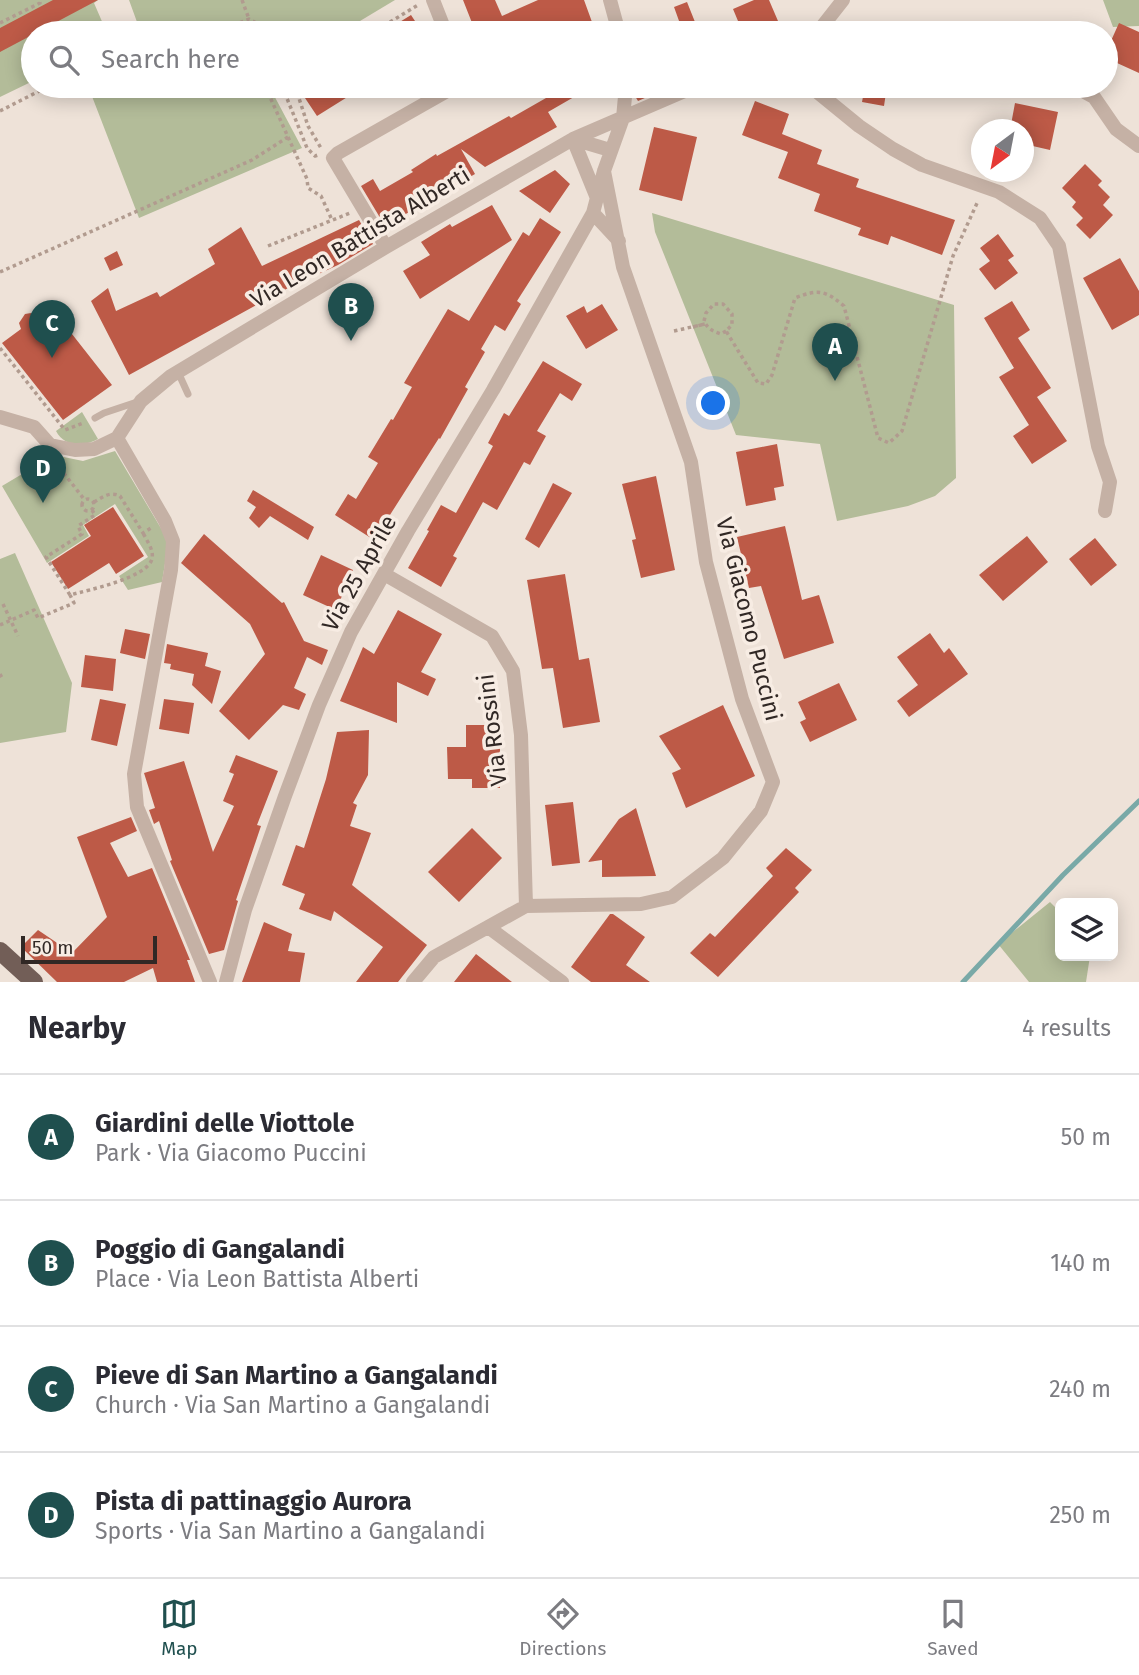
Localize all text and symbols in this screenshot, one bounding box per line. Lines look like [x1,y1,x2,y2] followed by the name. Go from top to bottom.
[21,21,1118,98] search box
[45,41,83,79] icon: search
[101,44,240,75] text: Search here
[971,119,1034,182] north arrow
[245,160,475,314] street label: Via Leon Battista Alberti
[328,283,374,341] pin: B
[29,300,75,358] pin: C
[812,323,858,381] pin: A
[696,386,730,420] your location
[20,445,66,503] pin: D
[316,510,402,636] street label: Via 25 Aprile
[710,514,788,724] street label: Via Giacomo Puccini
[471,672,513,788] street label: Via Rossini
[1055,898,1118,961] map controls
[1055,898,1118,961] button: layers
[21,933,158,965] scale bar
[32,936,73,959] text: 50 m
[28,1010,126,1046] text: Nearby
[1022,1014,1111,1042] text: 4 results
[95,1108,354,1139] text: Giardini delle Viottole
[44,1123,58,1151] text: A
[1061,1123,1111,1151] text: 50 m
[95,1139,367,1167] text: Park · Via Giacomo Puccini
[95,1234,345,1265] text: Poggio di Gangalandi
[44,1249,58,1277] text: B
[1050,1249,1111,1277] text: 140 m
[95,1265,419,1293] text: Place · Via Leon Battista Alberti
[95,1360,498,1391] text: Pieve di San Martino a Gangalandi
[44,1375,58,1403] text: C
[1049,1375,1111,1403] text: 240 m
[95,1391,490,1419] text: Church · Via San Martino a Gangalandi
[95,1486,412,1517] text: Pista di pattinaggio Aurora
[44,1501,58,1529] text: D
[1049,1501,1111,1529] text: 250 m
[95,1517,486,1545] text: Sports · Via San Martino a Gangalandi
[160,1595,198,1660] tab: Map
[519,1595,606,1660] tab: Directions
[927,1595,979,1660] tab: Saved

